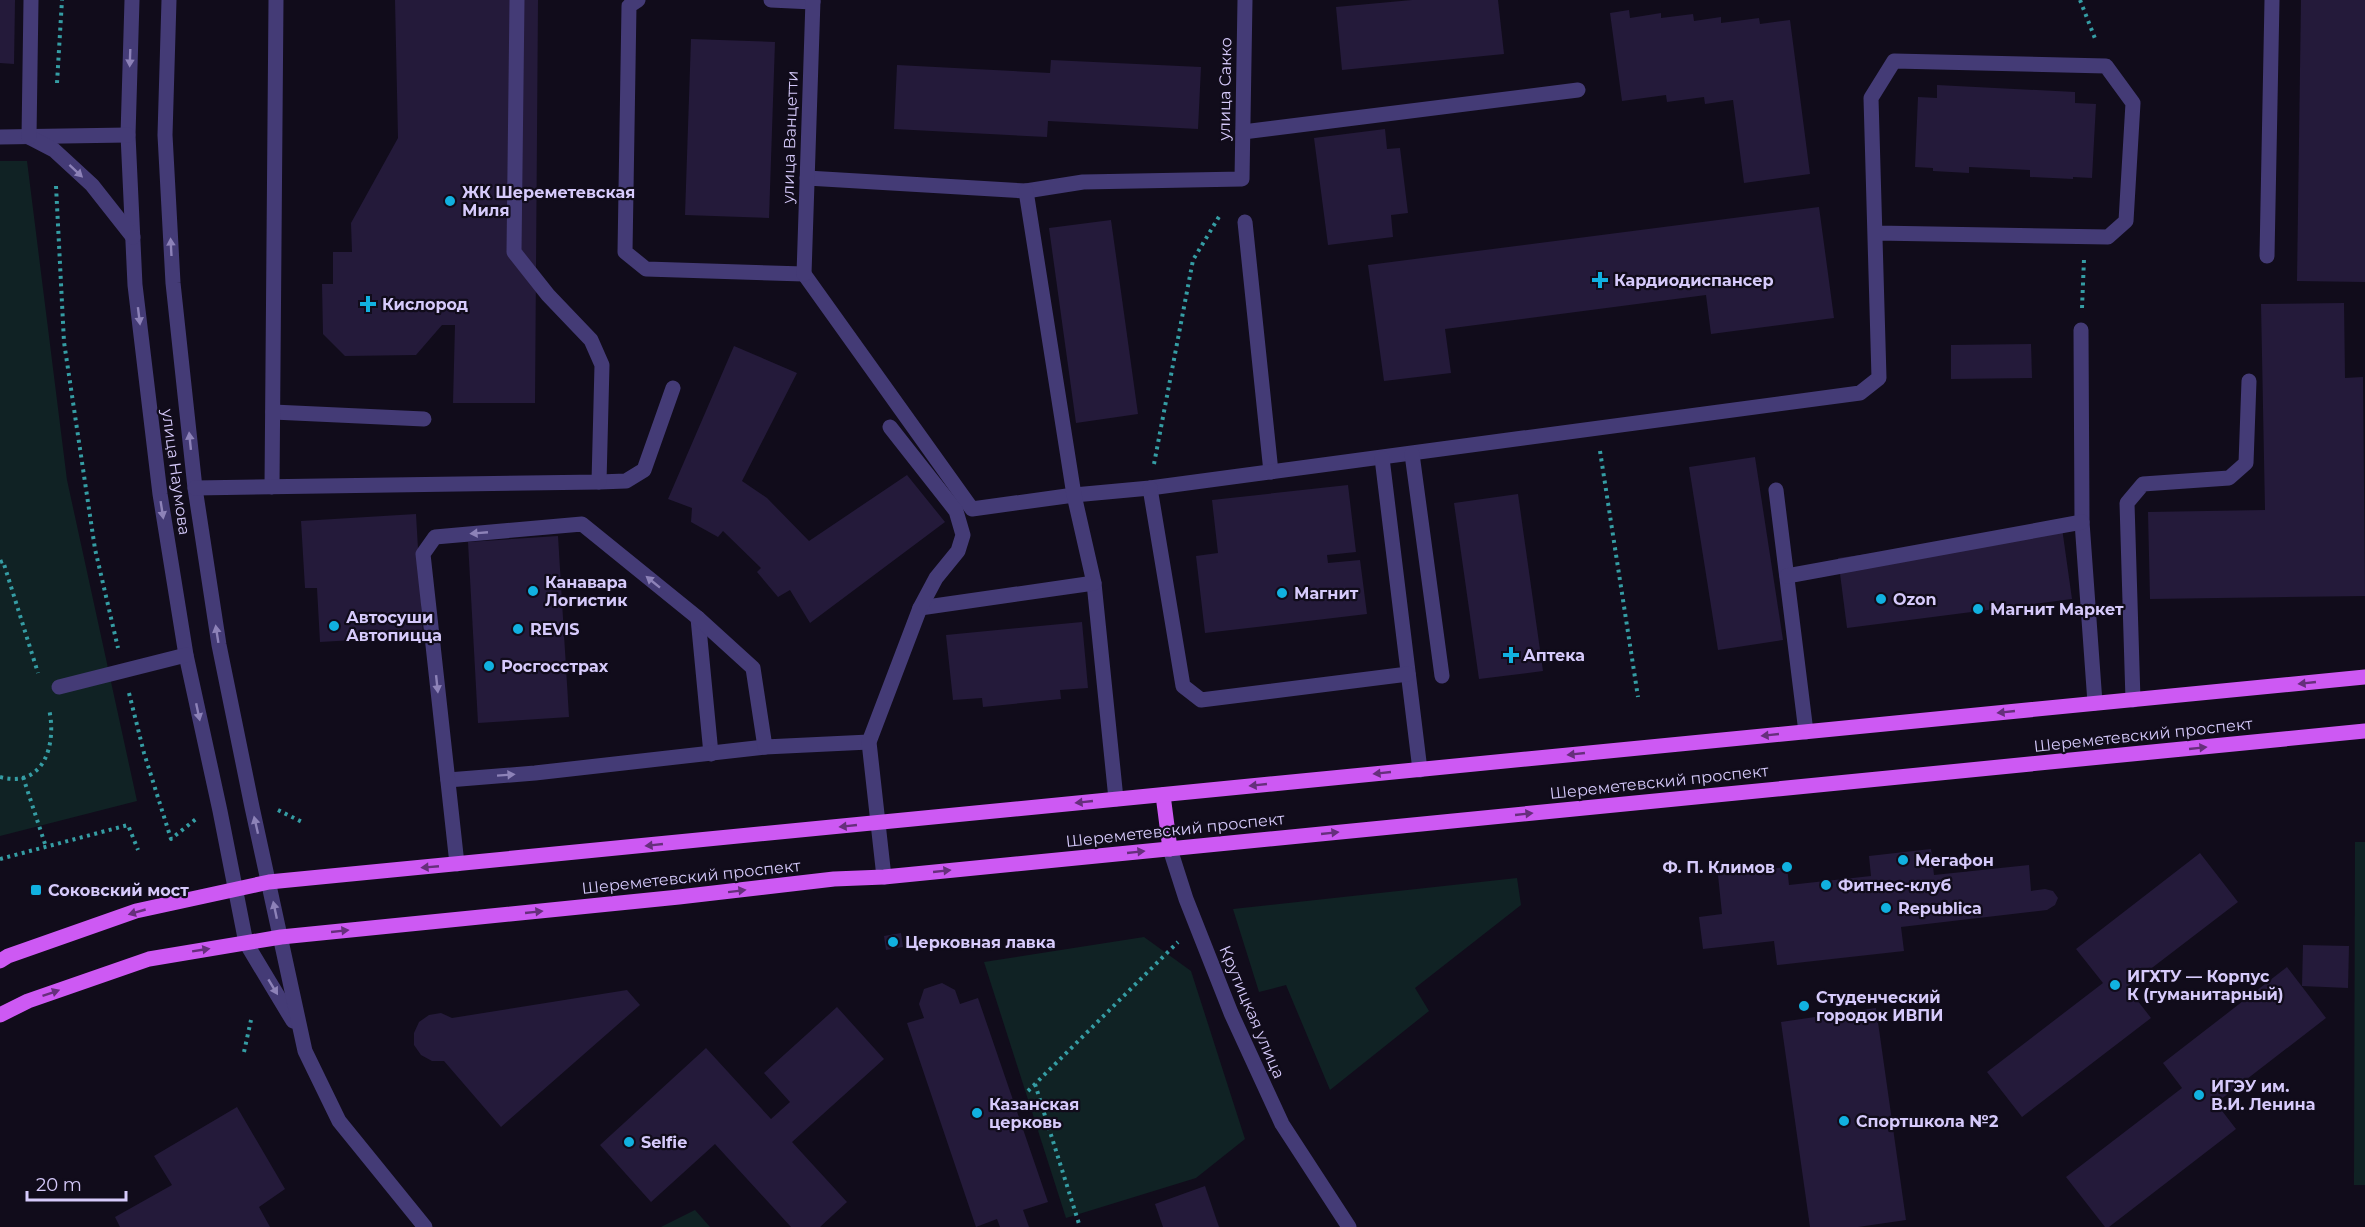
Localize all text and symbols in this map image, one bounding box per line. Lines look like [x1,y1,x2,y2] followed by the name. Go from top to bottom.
[1215,37,1235,142] street label: улица Сакко
[125,49,135,68] one-way arrow
[778,70,802,205] street label: улица Ванцетти
[69,163,83,177] one-way arrow
[462,183,635,220] place label: ЖК Шереметевская Миля
[443,194,457,208] marker: ЖК Шереметевская Миля
[166,238,175,257] one-way arrow
[1591,271,1609,289] marker: Кардиодиспансер
[1614,271,1774,290] place label: Кардиодиспансер
[359,295,377,313] marker: Кислород
[382,295,468,314] place label: Кислород
[134,307,144,326] one-way arrow
[158,407,194,536] street label: улица Наумова
[185,432,195,451] one-way arrow
[158,500,167,519] one-way arrow
[469,528,488,538] one-way arrow
[545,573,628,610] place label: Канавара Логистик
[645,575,661,588] one-way arrow
[526,584,540,598] marker: Канавара Логистик
[1294,584,1359,603] place label: Магнит
[1275,586,1289,600] marker: Магнит
[1893,590,1937,609] place label: Ozon
[1874,592,1888,606] marker: Ozon
[1990,600,2124,619] place label: Магнит Маркет
[1971,602,1985,616] marker: Магнит Маркет
[346,608,442,645] place label: Автосуши Автопицца
[327,619,341,633] marker: Автосуши Автопицца
[530,620,580,639] place label: REVIS
[511,622,525,636] marker: REVIS
[213,625,222,644] one-way arrow
[1523,646,1585,665] place label: Аптека
[1504,648,1518,662] marker: Аптека
[501,657,609,676] place label: Росгосстрах
[482,659,496,673] marker: Росгосстрах
[433,674,442,693] one-way arrow
[2297,678,2316,688] one-way arrow
[193,703,203,722] one-way arrow
[1996,707,2015,717] one-way arrow
[2033,714,2254,756] street label: Шереметевский проспект
[1760,730,1779,740] one-way arrow
[2188,743,2207,753] one-way arrow
[1566,749,1585,759] one-way arrow
[1549,761,1770,803] street label: Шереметевский проспект
[1372,768,1391,778] one-way arrow
[497,771,516,780] one-way arrow
[1249,781,1268,790] one-way arrow
[1075,797,1094,807] one-way arrow
[1065,809,1286,851] street label: Шереметевский проспект
[1515,809,1534,819] one-way arrow
[251,815,260,834] one-way arrow
[839,821,858,831] one-way arrow
[1321,828,1340,838] one-way arrow
[645,840,664,850] one-way arrow
[1127,847,1146,857] one-way arrow
[1915,851,1994,870] place label: Мегафон
[1896,853,1910,867] marker: Мегафон
[581,856,802,898] street label: Шереметевский проспект
[1663,858,1775,877] place label: Ф. П. Климов
[1780,860,1794,874] marker: Ф. П. Климов
[421,862,440,872] one-way arrow
[932,866,951,876] one-way arrow
[1838,876,1952,895] place label: Фитнес-клуб
[1819,878,1833,892] marker: Фитнес-клуб
[48,881,189,900] place label: Соковский мост
[29,883,43,897] marker: Соковский мост
[728,886,747,895] one-way arrow
[1898,899,1982,918] place label: Republica
[270,900,280,919] one-way arrow
[1879,901,1893,915] marker: Republica
[524,907,543,917] one-way arrow
[128,908,146,917] one-way arrow
[330,926,349,936] one-way arrow
[905,933,1056,952] place label: Церковная лавка
[886,935,900,949] marker: Церковная лавка
[1215,943,1289,1081] street label: Крутицкая улица
[192,945,211,954] one-way arrow
[2127,967,2284,1004] place label: ИГХТУ — Корпус К (гуманитарный)
[2108,978,2122,992] marker: ИГХТУ — Корпус К (гуманитарный)
[268,979,278,996] one-way arrow
[42,987,60,997] one-way arrow
[1816,988,1943,1025] place label: Студенческий городок ИВПИ
[1797,999,1811,1013] marker: Студенческий городок ИВПИ
[2211,1077,2315,1114] place label: ИГЭУ им. В.И. Ленина
[2192,1088,2206,1102] marker: ИГЭУ им. В.И. Ленина
[989,1095,1079,1132] place label: Казанская церковь
[970,1106,984,1120] marker: Казанская церковь
[1856,1112,1998,1131] place label: Спортшкола №2
[1837,1114,1851,1128] marker: Спортшкола №2
[641,1133,687,1152] place label: Selfie
[622,1135,636,1149] marker: Selfie
[27,1164,126,1202] scale bar
[36,1174,82,1196] text: 20 m

